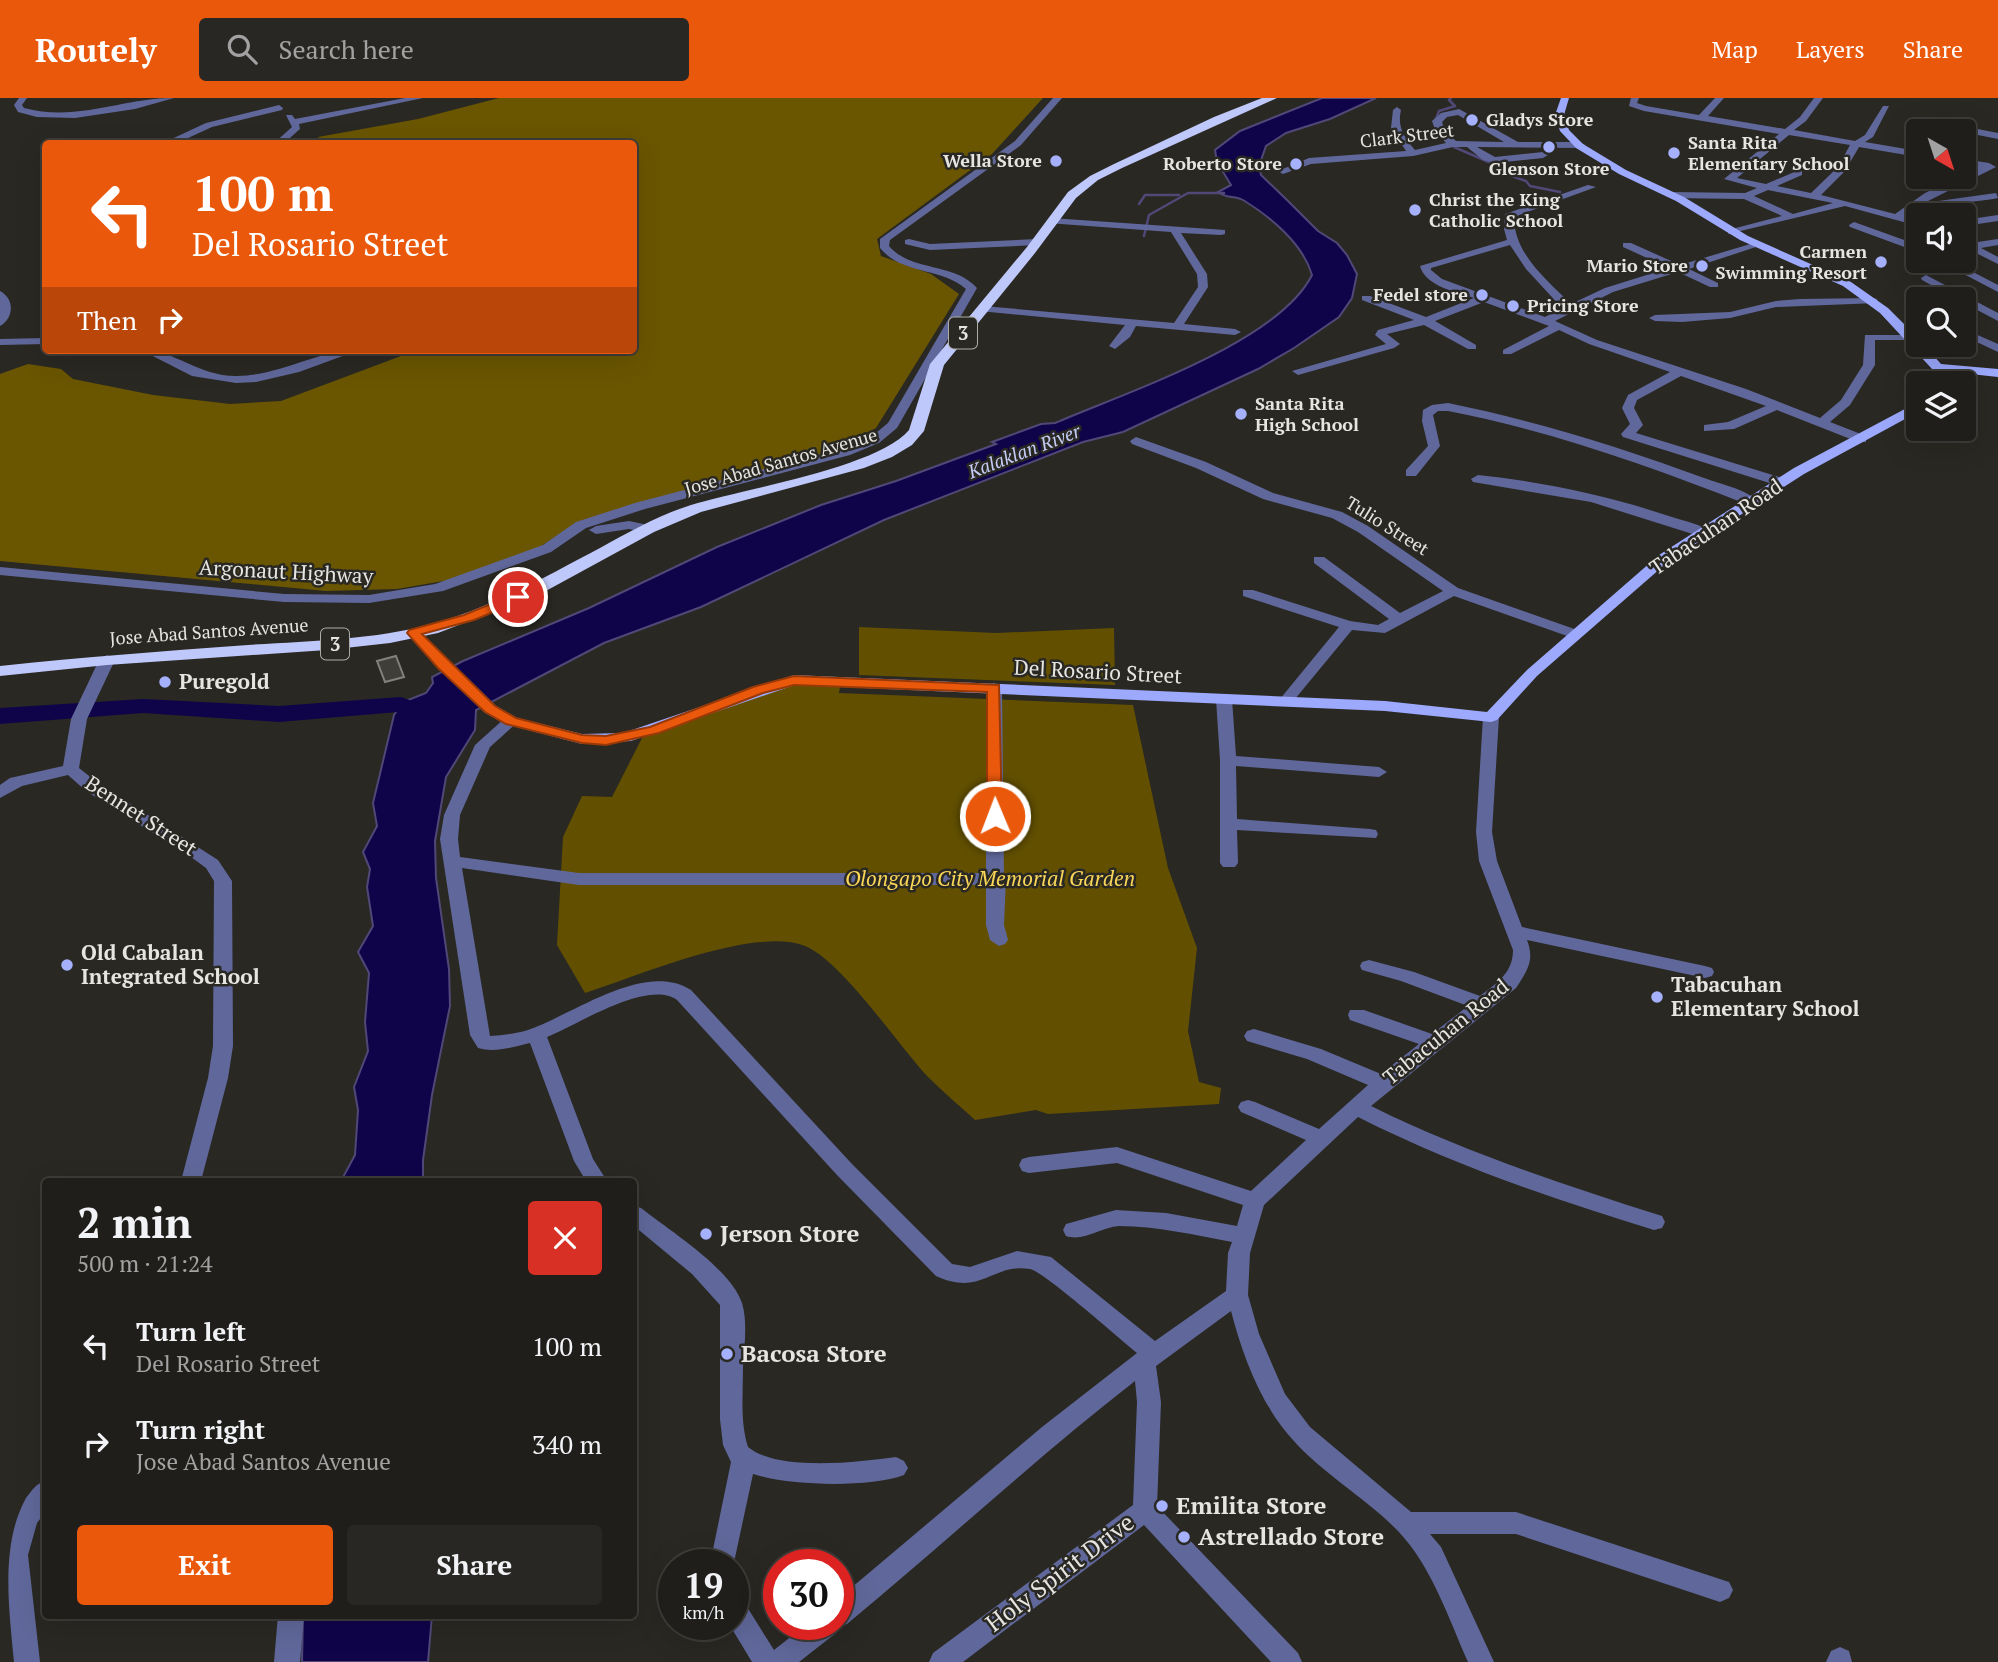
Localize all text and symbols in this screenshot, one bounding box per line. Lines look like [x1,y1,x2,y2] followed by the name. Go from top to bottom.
[199,18,689,81] search box
[35,28,157,71] text: Routely
[223,30,261,68] icon: search
[279,32,414,66] text: Search here
[1711,33,1758,65] text: Map
[1796,33,1865,65] text: Layers
[1903,33,1963,65] text: Share
[1486,107,1594,131] place label: Gladys Store
[1464,112,1480,128] marker: Gladys Store
[1358,117,1456,153] street label: Clark Street
[1906,119,1976,189] north arrow
[1906,119,1976,441] map controls
[1688,130,1850,175] place label: Santa Rita Elementary School
[1541,139,1557,155] marker: Glenson Store
[1666,145,1682,161] marker: Santa Rita Elementary School
[943,148,1042,172] place label: Wella Store
[1163,151,1282,175] place label: Roberto Store
[1048,153,1064,169] marker: Wella Store
[1288,156,1304,172] marker: Roberto Store
[1489,156,1610,180] place label: Glenson Store
[192,160,334,225] text: 100 m
[77,168,168,259] icon: left
[1429,187,1563,232] place label: Christ the King Catholic School
[1407,202,1423,218] marker: Christ the King Catholic School
[1906,203,1976,273] button: sound
[192,223,448,265] text: Del Rosario Street
[1715,239,1867,284] place label: Carmen Swimming Resort
[1587,253,1688,277] place label: Mario Store
[1873,254,1889,270] marker: Carmen Swimming Resort
[1694,258,1710,274] marker: Mario Store
[1373,282,1468,306] place label: Fedel store
[1474,287,1490,303] marker: Fedel store
[1906,287,1976,357] button: search
[1527,293,1639,317] place label: Pricing Store
[1505,298,1521,314] marker: Pricing Store
[151,301,189,339] icon: right
[77,303,137,337] text: Then
[949,317,977,348] road number: 3
[1906,371,1976,441] button: layers
[1255,391,1359,436] place label: Santa Rita High School
[1233,406,1249,422] marker: Santa Rita High School
[963,417,1084,484] water label: Kalaklan River
[682,422,880,500] street label: Jose Abad Santos Avenue
[1644,471,1787,581] street label: Tabacuhan Road
[1341,490,1434,560] street label: Tulio Street
[198,552,374,590] street label: Argonaut Highway
[488,567,548,627] pin
[499,578,537,616] icon: arrive
[109,612,309,650] street label: Jose Abad Santos Avenue
[321,628,349,660] road number: 3
[1013,653,1183,689] street label: Del Rosario Street
[179,667,270,695] place label: Puregold
[157,674,173,690] marker: Puregold
[80,769,203,862] street label: Bennet Street
[958,779,1032,853] position arrow
[845,864,1135,892] park label: Olongapo City Memorial Garden
[81,938,260,990] place label: Old Cabalan Integrated School
[59,957,75,973] marker: Old Cabalan Integrated School
[1671,970,1859,1022] place label: Tabacuhan Elementary School
[1377,972,1514,1091] street label: Tabacuhan Road
[1649,989,1665,1005] marker: Tabacuhan Elementary School
[77,1194,192,1250] text: 2 min
[528,1201,602,1275] button: close
[720,1217,860,1249] place label: Jerson Store
[698,1226,714,1242] marker: Jerson Store
[77,1248,212,1279] text: 500 m · 21:24
[136,1314,246,1348] text: Turn left
[77,1327,115,1365] icon: left
[532,1329,602,1363] text: 100 m
[741,1337,887,1369] place label: Bacosa Store
[719,1346,735,1362] marker: Bacosa Store
[136,1348,320,1379] text: Del Rosario Street
[136,1412,265,1446] text: Turn right
[77,1425,115,1463] icon: right
[532,1427,602,1461] text: 340 m
[136,1446,391,1477] text: Jose Abad Santos Avenue
[1176,1489,1327,1521] place label: Emilita Store
[1154,1498,1170,1514] marker: Emilita Store
[979,1506,1140,1639] street label: Holy Spirit Drive
[1198,1520,1384,1552] place label: Astrellado Store
[77,1525,333,1605] button: Exit
[347,1525,602,1605] button: Share
[1176,1529,1192,1545] marker: Astrellado Store
[763,1549,854,1640] speed limit sign: 30
[684,1562,723,1608] text: 19
[683,1600,724,1624] text: km/h

